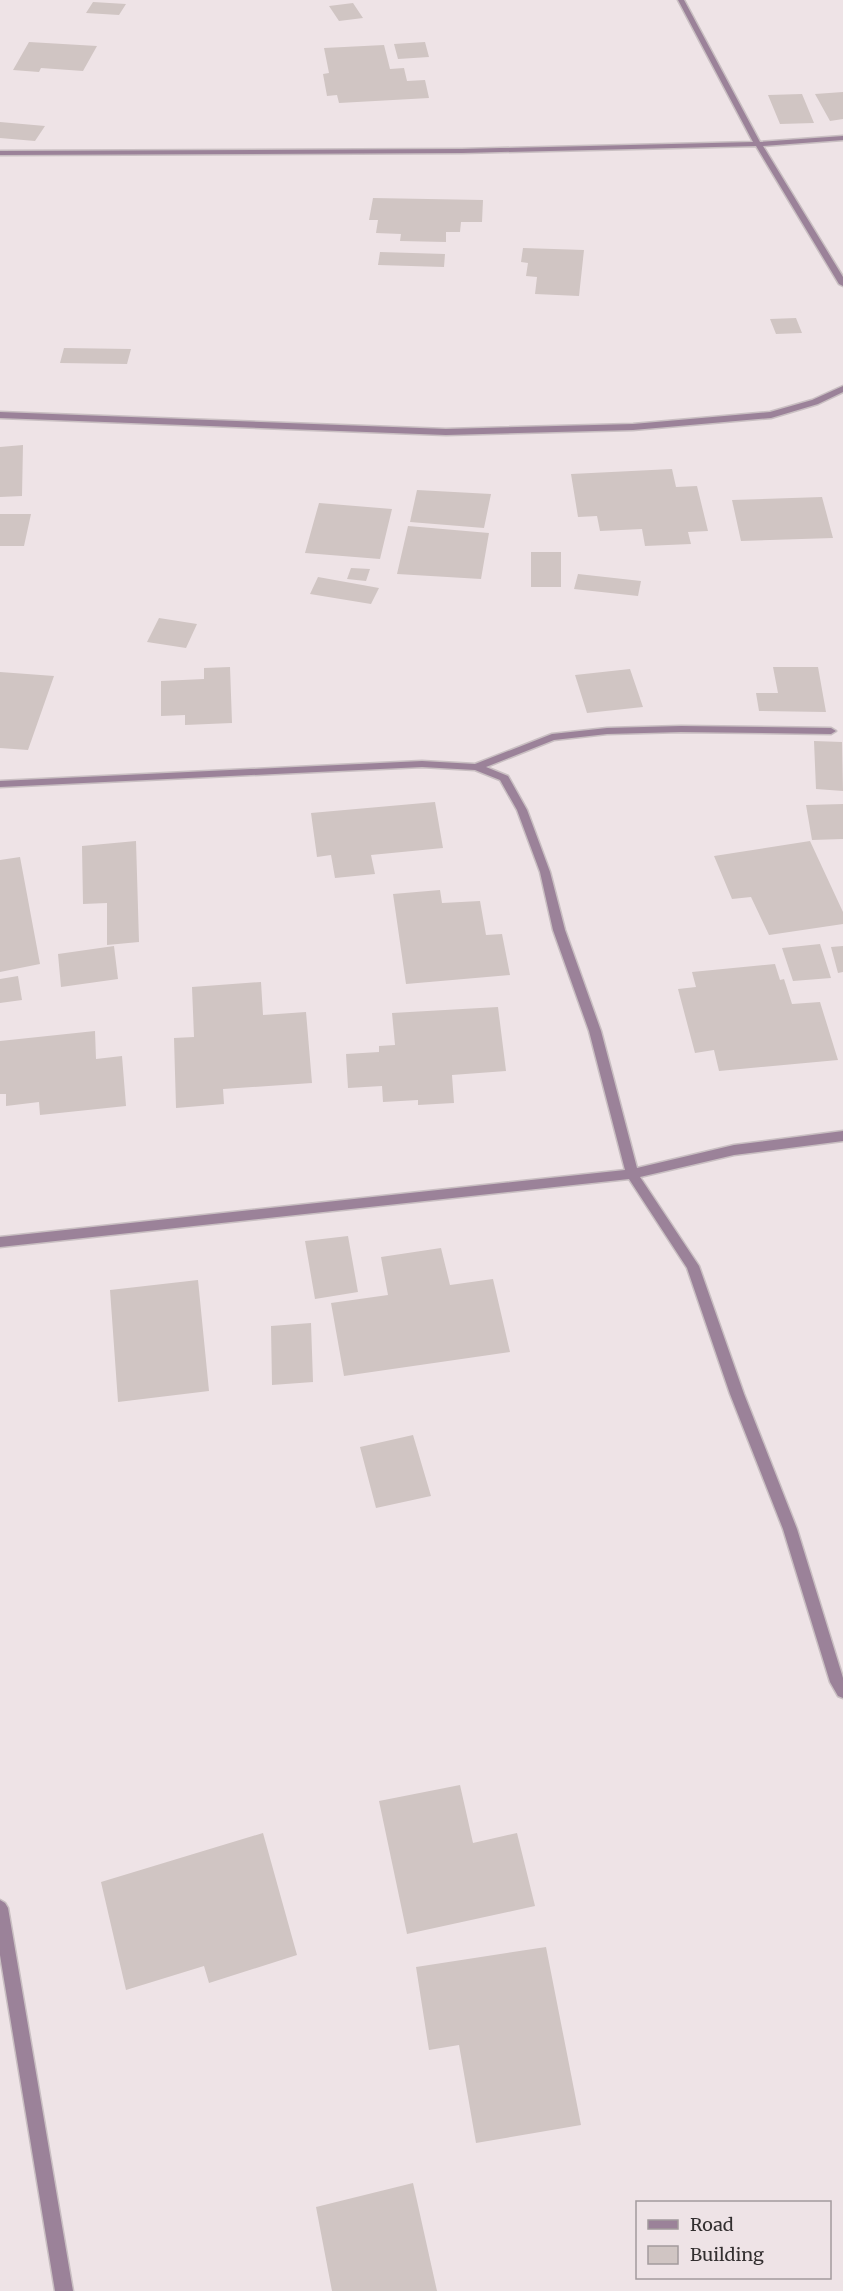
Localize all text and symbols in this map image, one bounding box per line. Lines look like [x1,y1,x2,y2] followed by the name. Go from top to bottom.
[636,2201,831,2279] legend
[690,2213,734,2236] text: Road
[690,2243,764,2266] text: Building

